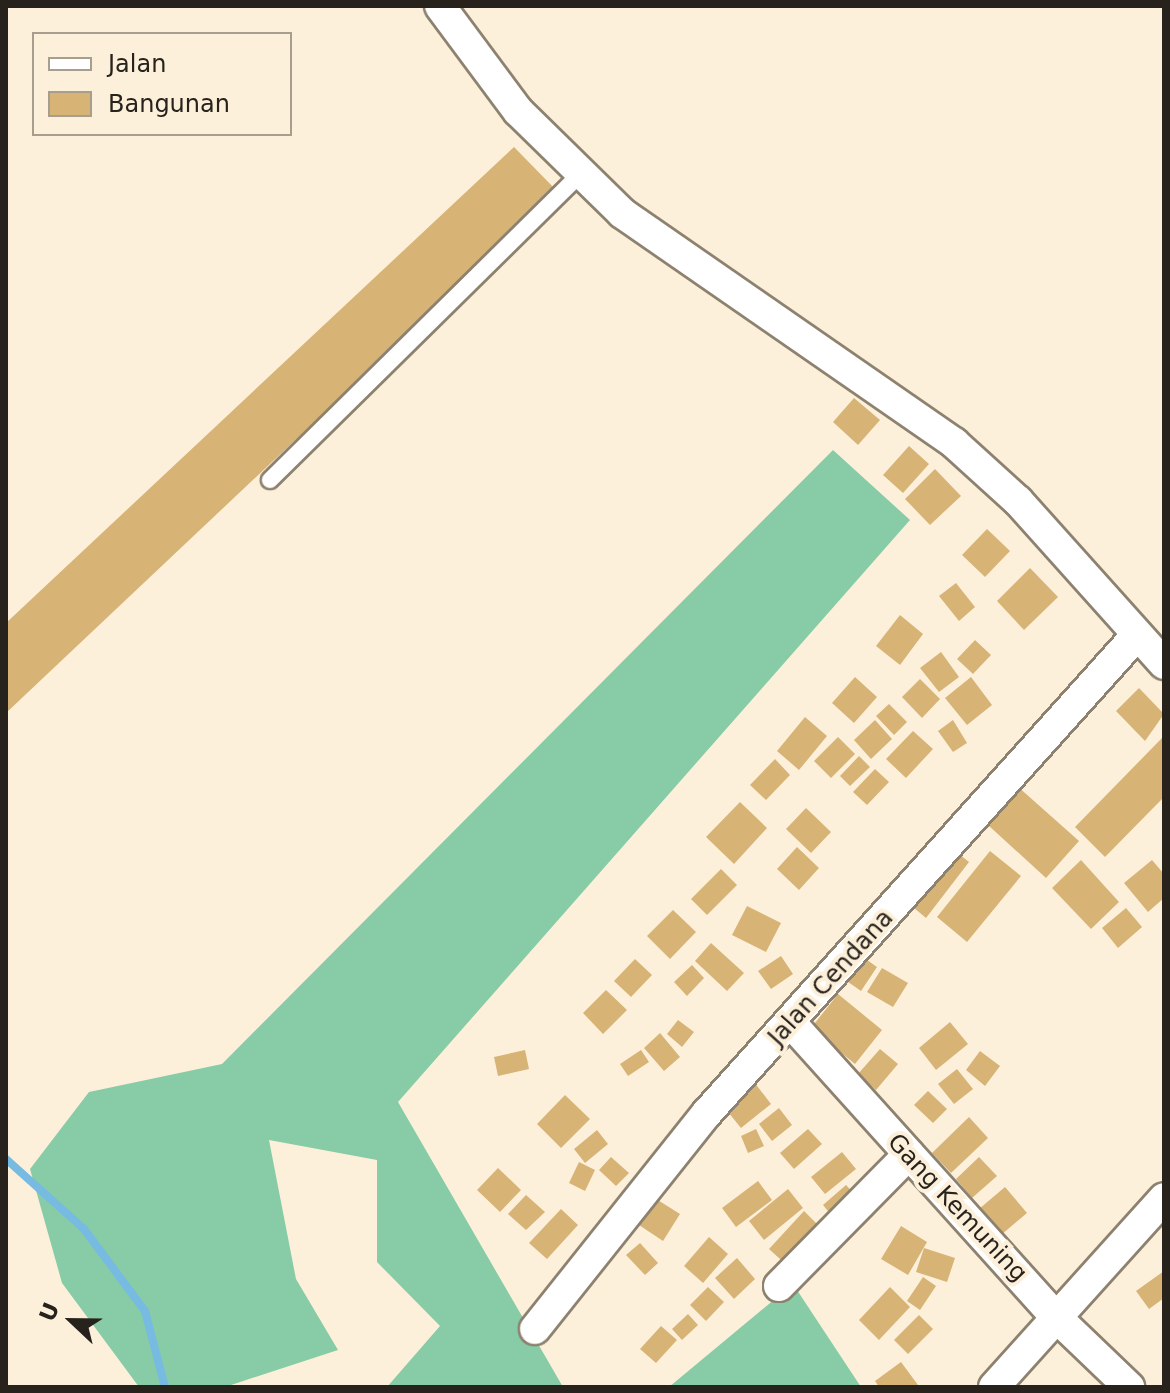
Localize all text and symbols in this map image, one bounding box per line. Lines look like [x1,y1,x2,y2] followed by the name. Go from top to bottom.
[32,32,292,136] legend
[108,50,166,78] text: Jalan
[108,90,230,118] text: Bangunan
[763,904,899,1052] street label: Jalan Cendana
[881,1128,1033,1288] street label: Gang Kemuning
[32,1281,112,1361] north arrow
[34,1299,64,1325] text: U

